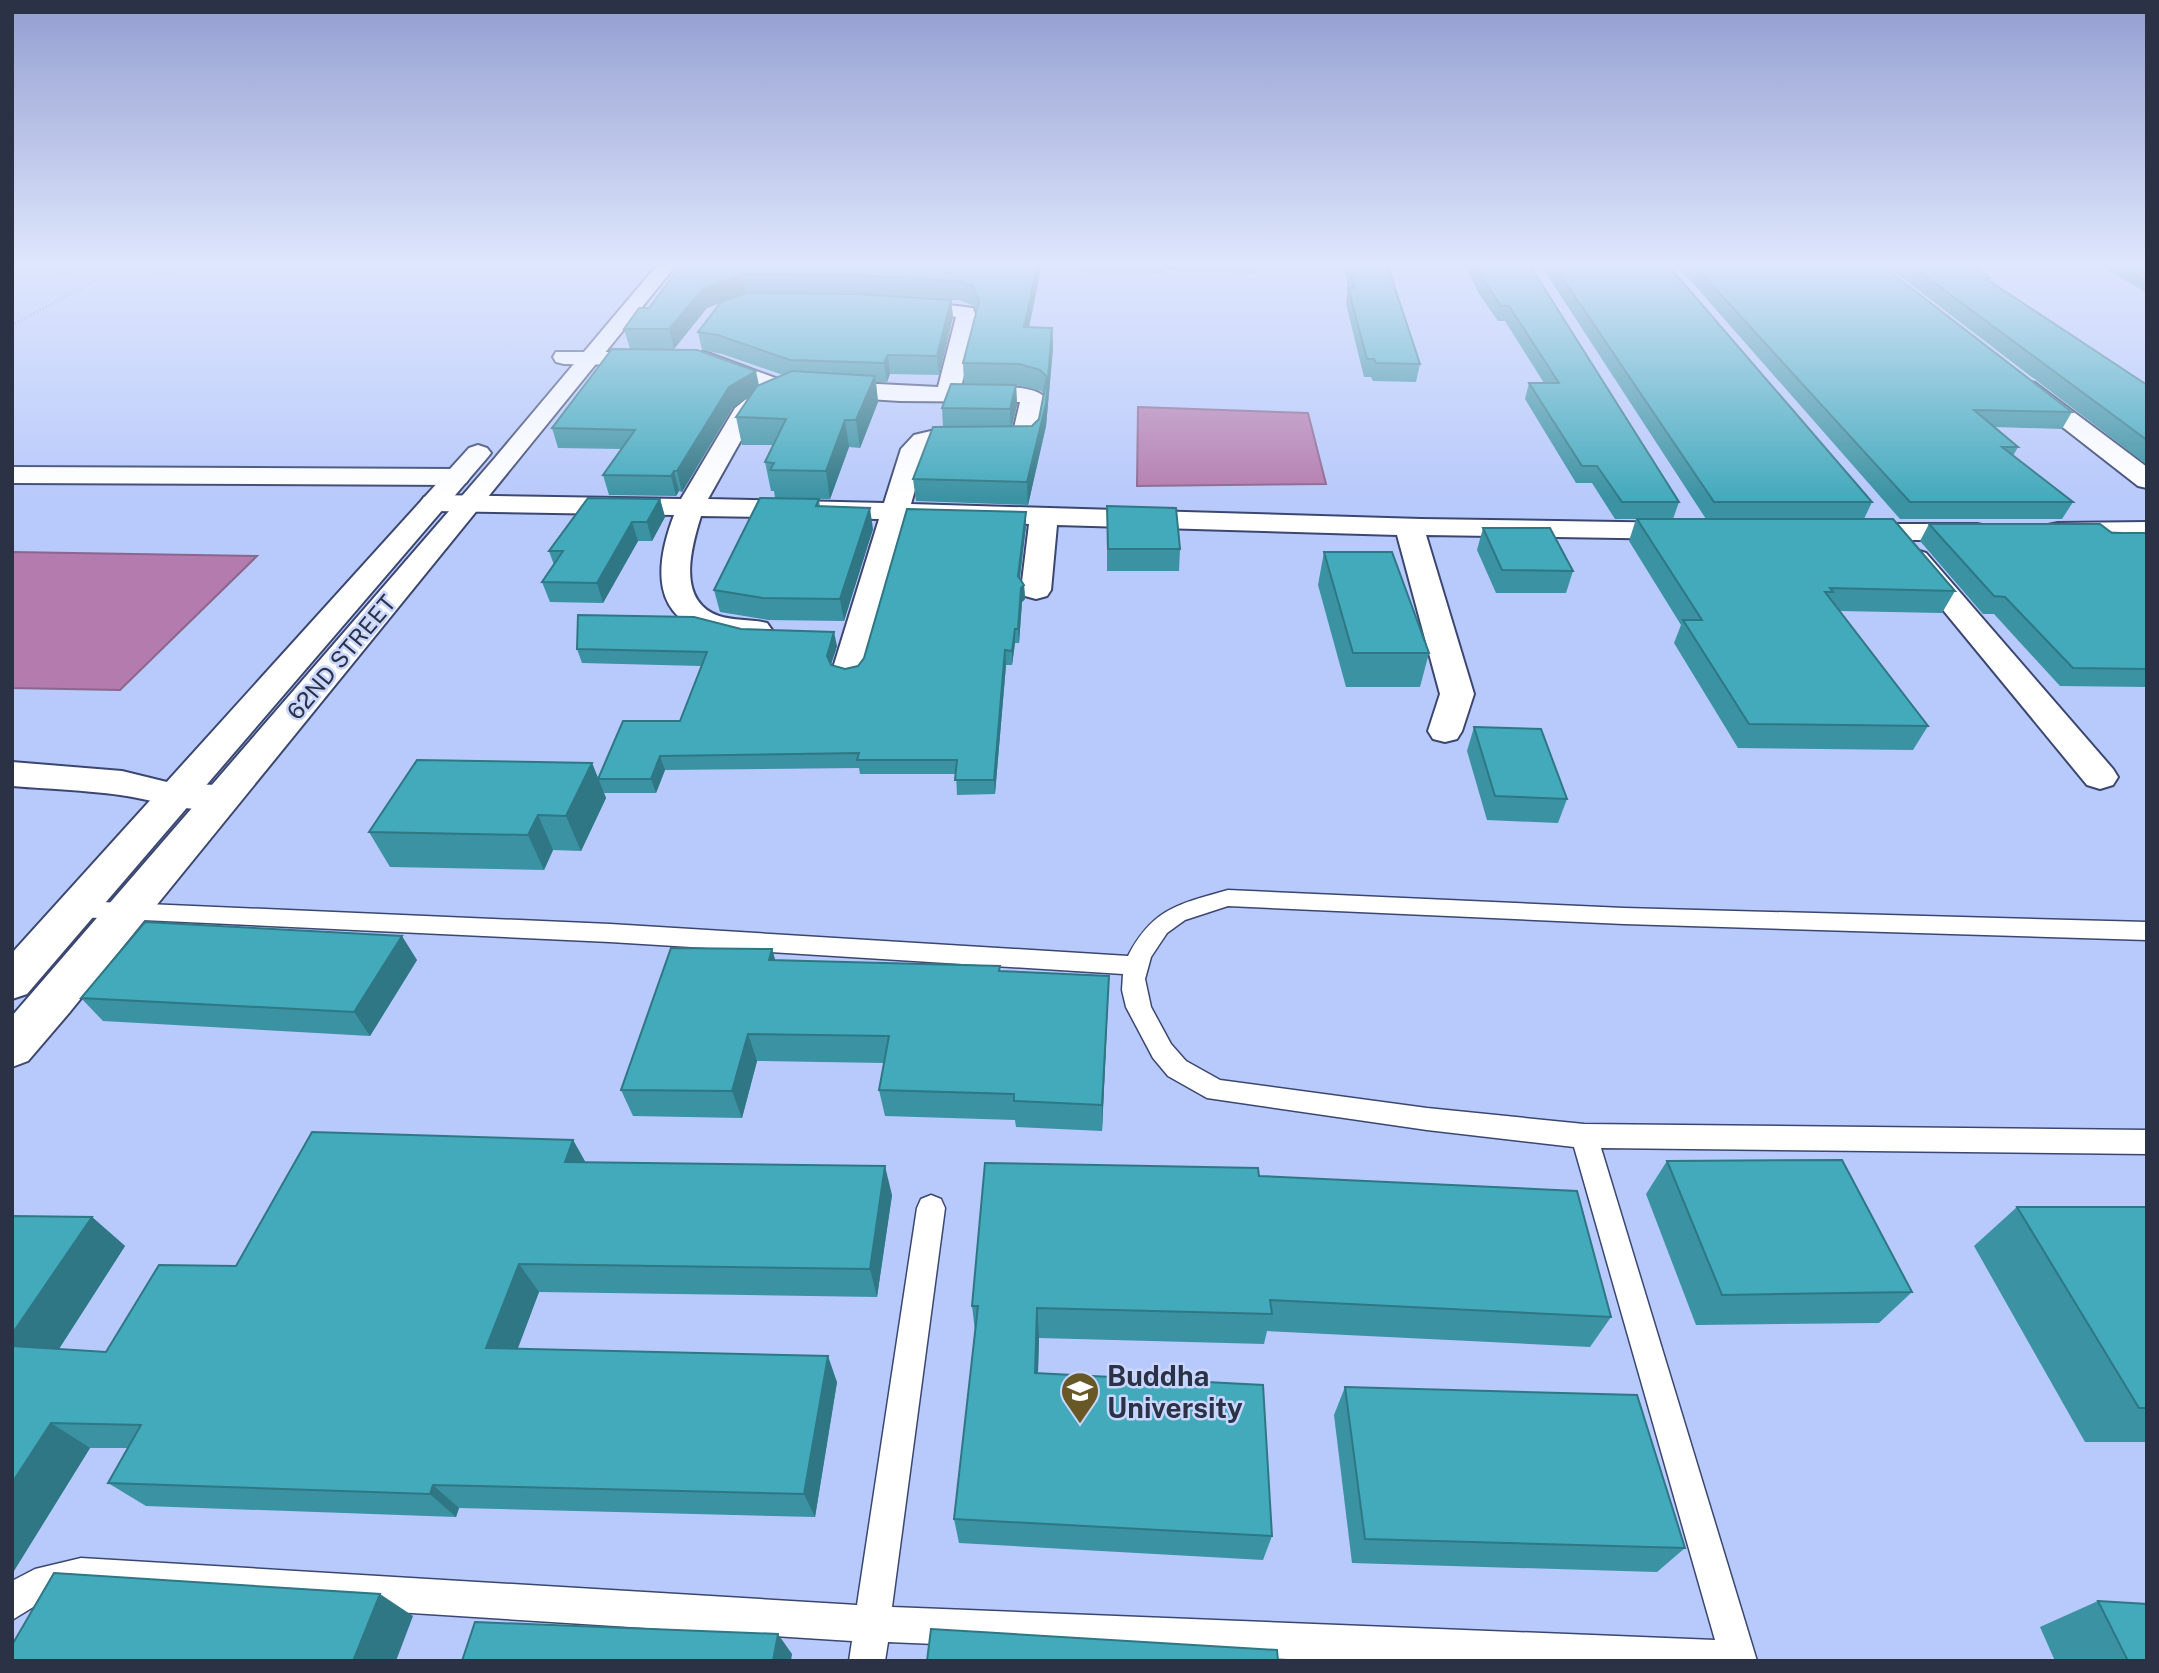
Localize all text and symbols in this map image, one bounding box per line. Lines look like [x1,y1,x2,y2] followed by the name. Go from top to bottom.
[281,589,401,725] street label: 62ND STREET
[1107,1359,1243,1424] place label: Buddha University
[1059,1370,1101,1425] school or university icon: Buddha University

